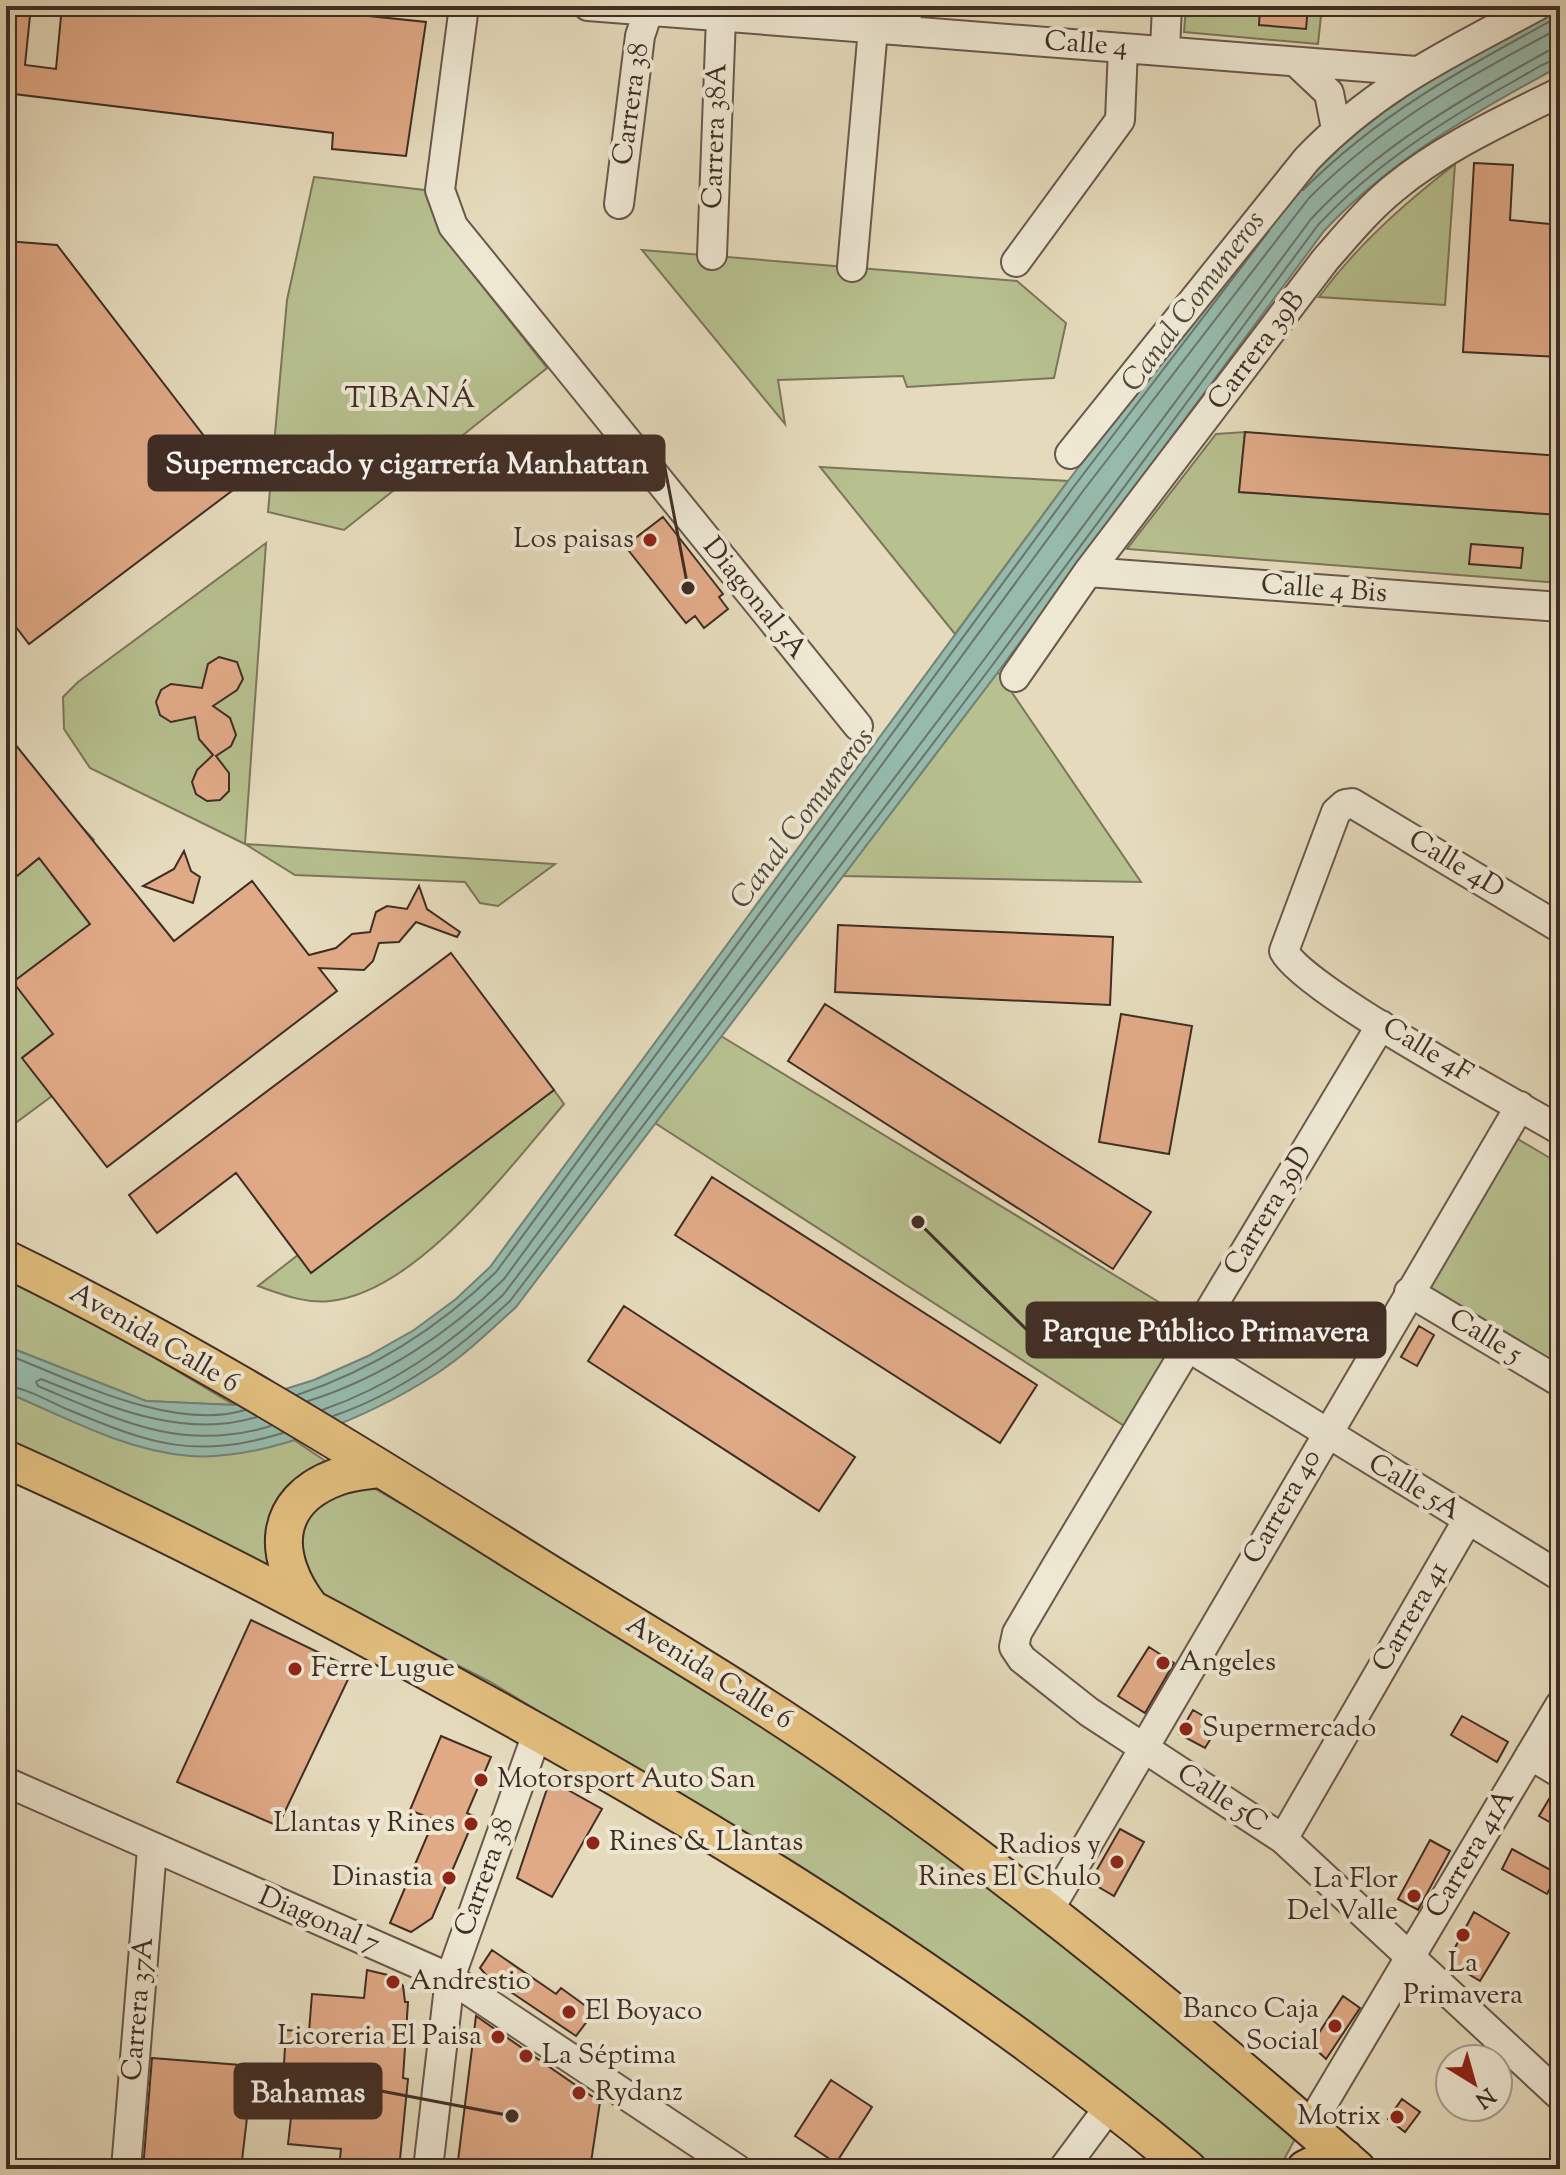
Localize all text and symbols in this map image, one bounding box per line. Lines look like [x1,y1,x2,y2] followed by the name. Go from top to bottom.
[1043,22,1129,68] street label: Calle 4
[604,40,660,168] street label: Carrera 38
[693,62,739,210] street label: Carrera 38A
[1112,202,1276,402] water label: Canal Comuneros
[1199,283,1315,419] street label: Carrera 39B
[344,378,478,421] district label: TIBANÁ
[149,436,664,490] callout: Supermercado y cigarrería Manhattan
[165,444,649,487] text: Supermercado y cigarrería Manhattan
[514,520,634,560] place label: Los paisas
[692,529,816,669] street label: Diagonal 5A
[641,531,659,549] marker: Los paisas
[1260,566,1388,614] street label: Calle 4 Bis
[721,719,885,919] water label: Canal Comuneros
[1400,821,1512,909] street label: Calle 4D
[1374,1008,1480,1094] street label: Calle 4F
[1215,1139,1323,1283] street label: Carrera 39D
[62,1274,246,1404] street label: Avenida Calle 6
[1441,1300,1530,1375] street label: Calle 5
[1027,1303,1385,1357] callout: Parque Público Primavera
[1043,1312,1369,1355] text: Parque Público Primavera
[1234,1442,1332,1572] street label: Carrera 40
[1360,1445,1468,1531] street label: Calle 5A
[1363,1554,1459,1680] street label: Carrera 41
[618,1606,800,1740] street label: Avenida Calle 6
[1179,1643,1276,1683] place label: Angeles
[311,1649,455,1689] place label: Ferre Lugue
[1154,1654,1172,1672] marker: Angeles
[286,1660,304,1678] marker: Ferre Lugue
[1202,1709,1376,1749] place label: Supermercado
[1177,1720,1195,1738] marker: Supermercado
[1168,1755,1276,1843] street label: Calle 5C
[497,1760,756,1800] place label: Motorsport Auto San
[472,1771,490,1789] marker: Motorsport Auto San
[1417,1782,1525,1926] street label: Carrera 41A
[273,1804,455,1844] place label: Llantas y Rines
[445,1812,525,1942] street label: Carrera 38
[462,1815,480,1833] marker: Llantas y Rines
[609,1823,803,1863] place label: Rines & Llantas
[918,1826,1101,1898] place label: Radios y Rines El Chulo
[584,1834,602,1852] marker: Rines & Llantas
[1108,1853,1126,1871] marker: Radios y Rines El Chulo
[332,1858,433,1898] place label: Dinastia
[1287,1860,1398,1932] place label: La Flor Del Valle
[440,1869,458,1887] marker: Dinastia
[252,1877,386,1965] street label: Diagonal 7
[1405,1887,1423,1905] marker: La Flor Del Valle
[1454,1926,1472,1944] marker: La Primavera
[113,1935,165,2083] street label: Carrera 37A
[1403,1944,1523,2016] place label: La Primavera
[409,1962,531,2002] place label: Andrestio
[384,1973,402,1991] marker: Andrestio
[1183,1990,1319,2062] place label: Banco Caja Social
[585,1992,702,2032] place label: El Boyaco
[560,2003,578,2021] marker: El Boyaco
[278,2017,482,2057] place label: Licoreria El Paisa
[1326,2017,1344,2035] marker: Banco Caja Social
[489,2028,507,2046] marker: Licoreria El Paisa
[542,2036,676,2076] place label: La Séptima
[1434,2043,1514,2123] north arrow
[517,2047,535,2065] marker: La Séptima
[235,2064,381,2118] callout: Bahamas
[251,2073,366,2116] text: Bahamas
[595,2073,683,2113] place label: Rydanz
[1467,2079,1501,2115] text: N
[570,2084,588,2102] marker: Rydanz
[1297,2097,1381,2137] place label: Motrix
[1388,2108,1406,2126] marker: Motrix

